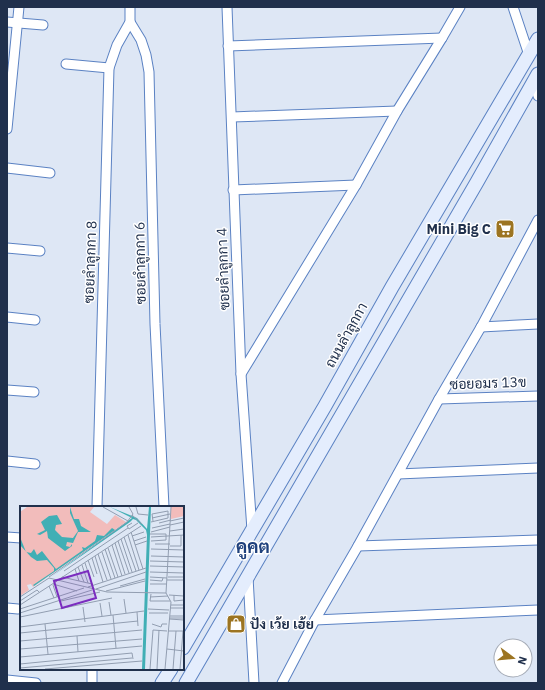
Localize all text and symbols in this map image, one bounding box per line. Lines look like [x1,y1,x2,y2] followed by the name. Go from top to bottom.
[494,218,516,240] supermarket icon: Mini Big C
[80,220,101,304] street label: ซอยลำลูกกา 8
[426,220,491,238] place label: Mini Big C
[130,222,151,304] street label: ซอยลำลูกกา 6
[213,227,234,311] street label: ซอยลำลูกกา 4
[321,299,372,371] street label: ถนนลำลูกกา
[449,373,527,393] street label: ซอยอมร 13ข
[20,506,184,670] inset map
[236,535,270,560] district label: คูคต
[225,613,247,635] shop icon: ปัง เว้ย เฮ้ย
[250,615,314,633] place label: ปัง เว้ย เฮ้ย
[493,638,533,678] north arrow
[515,655,530,667] text: N

